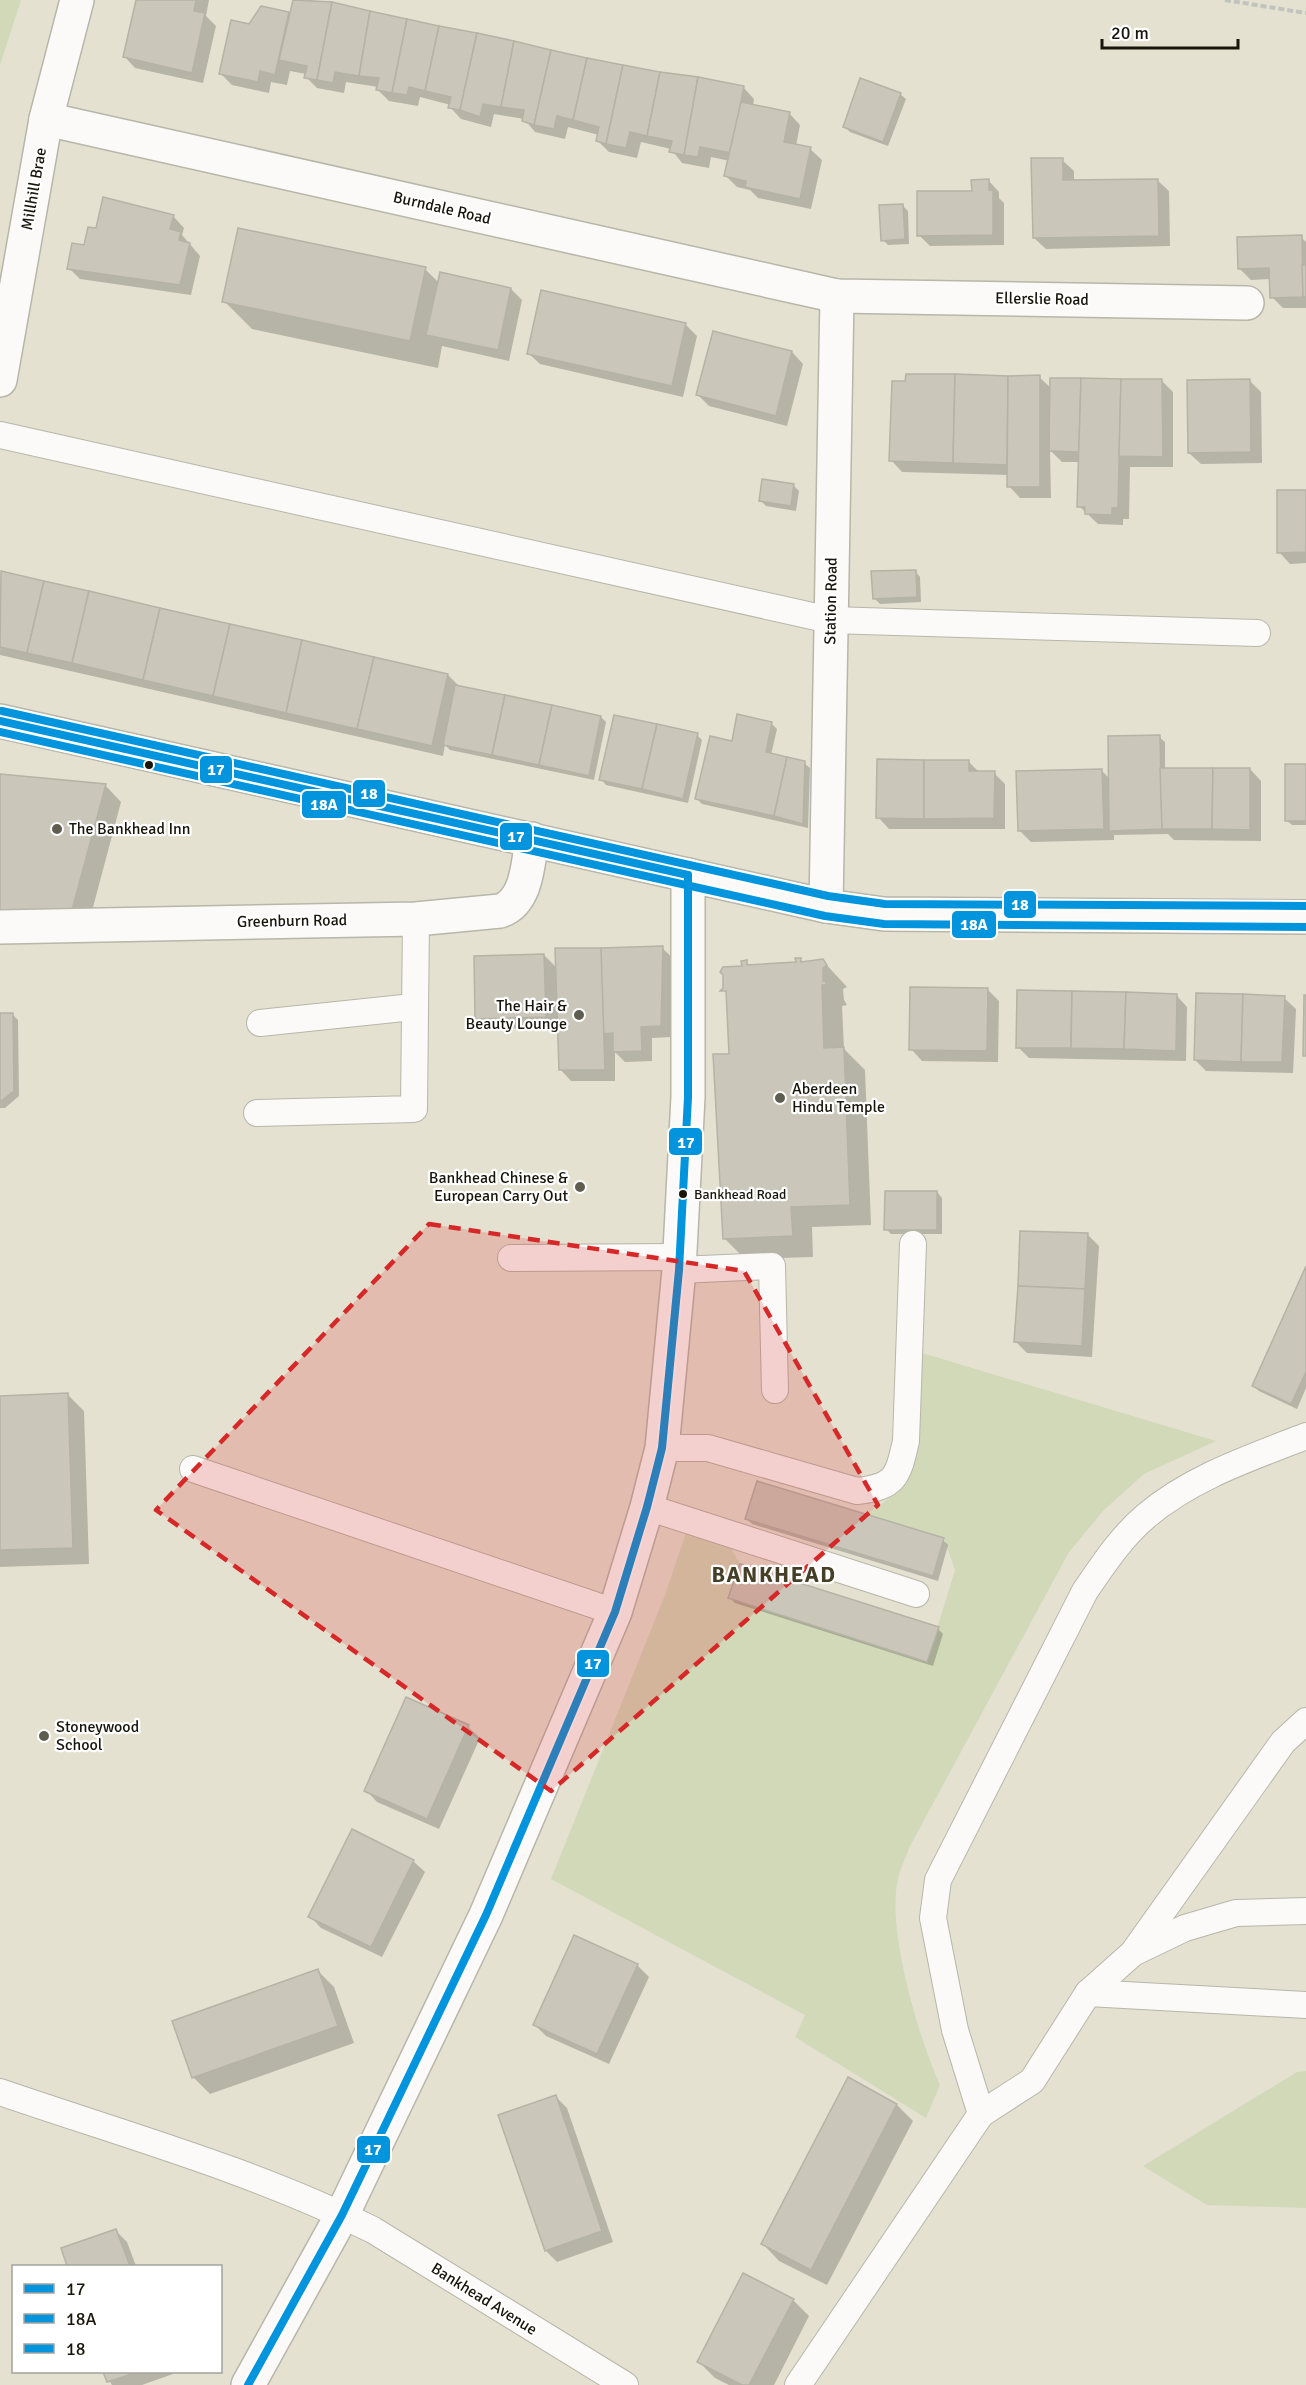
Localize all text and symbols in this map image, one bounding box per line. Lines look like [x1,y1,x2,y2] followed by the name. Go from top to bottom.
[1102,12,1238,50] scale bar
[1111,22,1149,44] text: 20 m
[17,146,51,232] street label: Millhill Brae
[391,187,493,229] street label: Burndale Road
[995,288,1089,310] street label: Ellerslie Road
[820,557,842,645] street label: Station Road
[199,755,233,784] line badge: 17
[143,759,155,771] unlabelled marker
[207,760,225,780] text: 17
[352,779,386,808] line badge: 18
[360,784,378,804] text: 18
[301,790,347,819] line badge: 18A
[310,795,339,815] text: 18A
[69,819,191,839] place label: The Bankhead Inn
[50,822,64,836] marker: The Bankhead Inn
[499,822,533,851] line badge: 17
[507,827,525,847] text: 17
[1003,890,1037,919] line badge: 18
[1011,895,1029,915] text: 18
[237,910,347,932] street label: Greenburn Road
[951,910,997,939] line badge: 18A
[960,915,989,935] text: 18A
[466,996,567,1034] place label: The Hair & Beauty Lounge
[572,1008,586,1022] marker: The Hair & Beauty Lounge
[792,1079,885,1117] place label: Aberdeen Hindu Temple
[773,1091,787,1105] marker: Aberdeen Hindu Temple
[668,1127,703,1156] line badge: 17
[677,1133,695,1153] text: 17
[429,1168,568,1206] place label: Bankhead Chinese & European Carry Out
[573,1180,587,1194] marker: Bankhead Chinese & European Carry Out
[694,1186,786,1203] place label: Bankhead Road
[677,1188,689,1200] marker: Bankhead Road
[712,1561,836,1588] district label: BANKHEAD
[576,1649,610,1678] line badge: 17
[584,1654,602,1674] text: 17
[56,1717,139,1755] place label: Stoneywood School
[37,1729,51,1743] marker: Stoneywood School
[356,2135,391,2164] line badge: 17
[364,2140,382,2160] text: 17
[427,2258,541,2340] street label: Bankhead Avenue
[12,2265,222,2373] legend
[66,2278,85,2300] text: 17
[66,2308,96,2330] text: 18A
[66,2338,85,2360] text: 18

